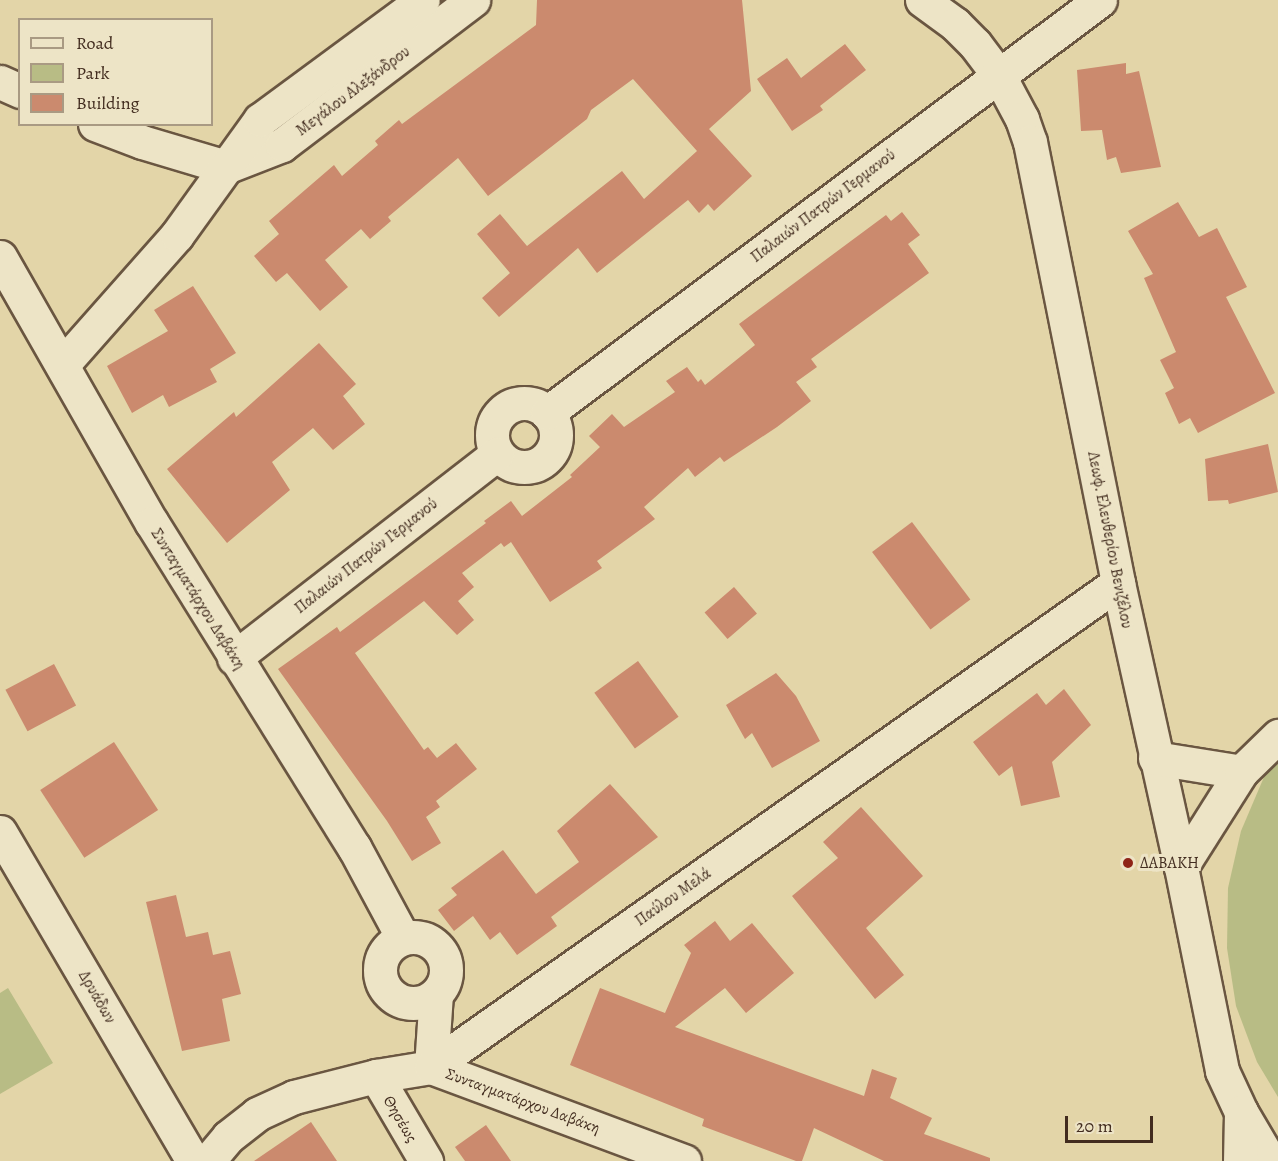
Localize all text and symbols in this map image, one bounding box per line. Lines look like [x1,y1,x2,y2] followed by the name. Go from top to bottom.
[18,18,213,126] legend
[76,31,113,55] text: Road
[292,42,414,140] street label: Μεγάλου Αλεξάνδρου
[76,61,110,85] text: Park
[76,91,140,115] text: Building
[747,145,899,267] street label: Παλαιών Πατρών Γερμανού
[1083,450,1137,630] street label: Λεωφ. Ελευθερίου Βενιζέλου
[291,494,441,618] street label: Παλαιών Πατρών Γερμανού
[147,525,249,673] street label: Συνταγματάρχου Δαβάκη
[1140,853,1199,873] place label: ΔΑΒΑΚΗ
[1121,856,1135,870] marker: ΔΑΒΑΚΗ
[631,864,715,930] street label: Παύλου Μελά
[74,967,120,1027] street label: Δρυάδων
[443,1064,603,1138] street label: Συνταγματάρχου Δαβάκη
[379,1092,421,1146] street label: Θησέως
[1068,1104,1156,1142] scale bar
[1076,1114,1113,1138] text: 20 m

